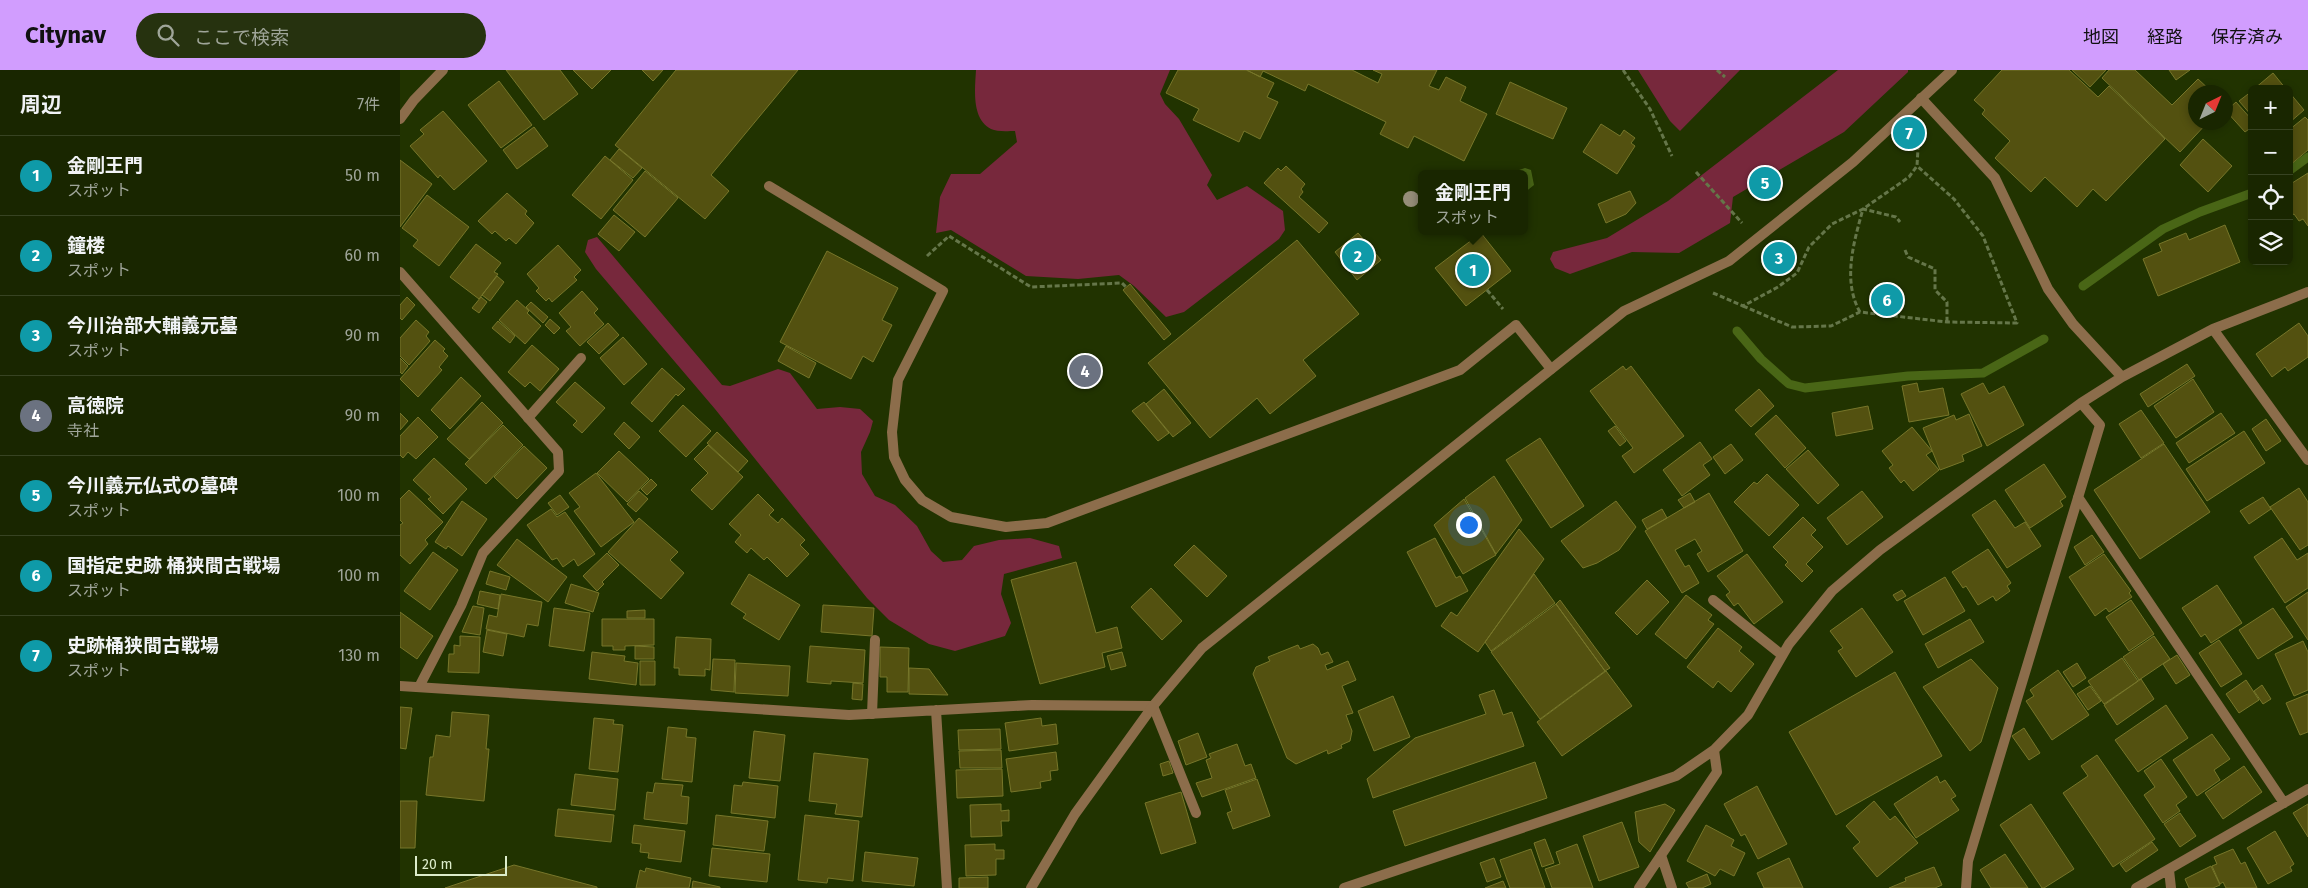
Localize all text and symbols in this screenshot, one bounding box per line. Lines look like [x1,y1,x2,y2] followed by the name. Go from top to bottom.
[136,13,486,58] search box
[25,21,106,49] text: Citynav
[154,21,182,49] icon: search
[194,26,289,49] text: ここで検索
[2083,26,2119,48] text: 地図
[2147,26,2183,48] text: 経路
[2211,26,2283,48] text: 保存済み
[2188,85,2233,130] north arrow
[2248,85,2293,265] map controls
[2248,85,2293,130] button: +
[20,92,62,118] text: 周辺
[357,95,380,114] text: 7件
[1893,114,1925,152] pin: 7
[2248,130,2293,175] button: −
[67,154,143,177] text: 金剛王門
[1749,164,1781,202] pin: 5
[32,166,40,185] text: 1
[345,166,380,185] text: 50 m
[1418,170,1528,235] popup
[2248,175,2293,220] button: locate
[67,181,131,200] text: スポット
[1435,181,1511,204] text: 金剛王門
[1435,208,1499,227] text: スポット
[2248,220,2293,265] button: layers
[67,234,105,257] text: 鐘楼
[1342,237,1374,275] pin: 2
[1763,239,1795,277] pin: 3
[32,246,40,265] text: 2
[345,246,380,265] text: 60 m
[1457,251,1489,289] pin: 1
[67,261,131,280] text: スポット
[1871,281,1903,319] pin: 6
[67,314,238,337] text: 今川治部大輔義元墓
[32,326,40,345] text: 3
[345,326,380,345] text: 90 m
[67,341,131,360] text: スポット
[1069,352,1101,390] pin: 4
[67,394,124,417] text: 高徳院
[31,406,41,425] text: 4
[345,406,380,425] text: 90 m
[67,421,99,440] text: 寺社
[67,474,238,497] text: 今川義元仏式の墓碑
[32,486,40,505] text: 5
[337,486,380,505] text: 100 m
[67,501,131,520] text: スポット
[1456,512,1482,538] your location
[67,554,281,577] text: 国指定史跡 桶狭間古戦場
[31,566,41,585] text: 6
[337,566,380,585] text: 100 m
[67,581,131,600] text: スポット
[67,634,219,657] text: 史跡桶狭間古戦場
[32,646,40,665] text: 7
[338,646,380,665] text: 130 m
[67,661,131,680] text: スポット
[415,853,508,876] scale bar
[422,856,452,873] text: 20 m

